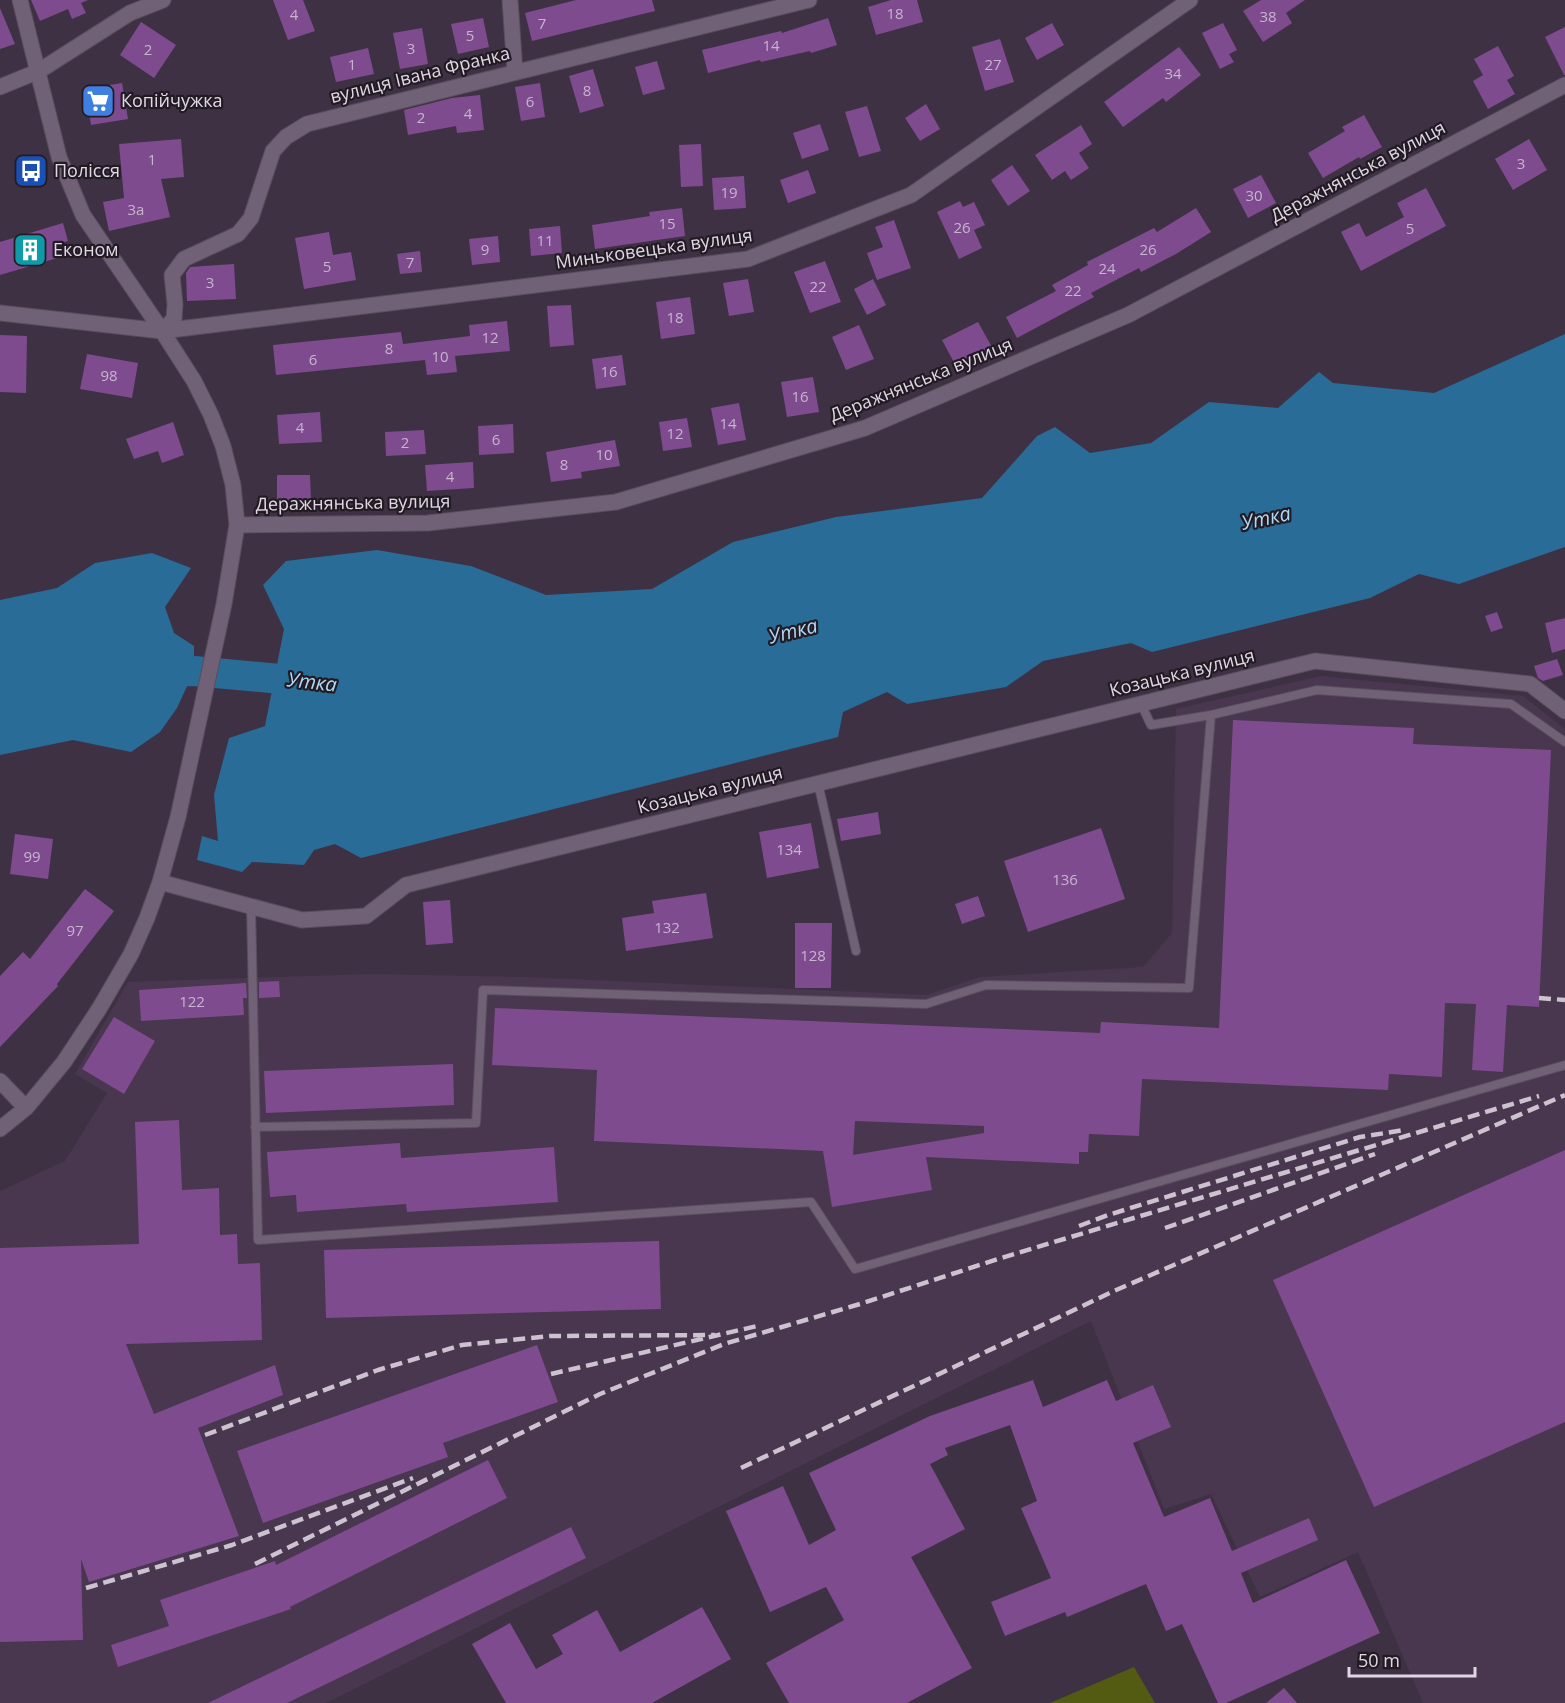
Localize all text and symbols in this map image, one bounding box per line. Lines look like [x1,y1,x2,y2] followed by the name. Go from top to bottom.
[886,3,904,23] house number: 18
[290,4,299,24] house number: 4
[1259,6,1277,26] house number: 38
[538,13,546,33] house number: 7
[466,25,474,45] house number: 5
[762,35,780,55] house number: 14
[407,38,415,58] house number: 3
[144,39,152,59] house number: 2
[327,40,512,108] street label: вулиця Івана Франка
[348,54,356,74] house number: 1
[984,54,1002,74] house number: 27
[1164,63,1182,83] house number: 34
[583,80,591,100] house number: 8
[80,83,116,119] supermarket icon: Копійчужка
[121,88,222,112] place label: Копійчужка
[526,91,534,111] house number: 6
[464,103,473,123] house number: 4
[417,107,425,127] house number: 2
[1266,115,1449,227] street label: Деражнянська вулиця
[148,149,156,169] house number: 1
[13,153,49,189] bus stop icon: Полісся
[1517,153,1525,173] house number: 3
[54,158,120,182] place label: Полісся
[720,182,738,202] house number: 19
[1245,185,1263,205] house number: 30
[128,199,144,219] house number: 3а
[658,213,676,233] house number: 15
[953,217,971,237] house number: 26
[1406,218,1414,238] house number: 5
[554,222,754,274] street label: Миньковецька вулиця
[536,230,554,250] house number: 11
[12,232,48,268] building icon: Економ
[53,237,119,261] place label: Економ
[481,239,489,259] house number: 9
[1139,239,1157,259] house number: 26
[406,252,414,272] house number: 7
[323,256,331,276] house number: 5
[1098,258,1116,278] house number: 24
[206,272,214,292] house number: 3
[809,276,827,296] house number: 22
[1064,280,1082,300] house number: 22
[666,307,684,327] house number: 18
[481,327,499,347] house number: 12
[826,331,1016,427] street label: Деражнянська вулиця
[385,338,393,358] house number: 8
[431,346,449,366] house number: 10
[309,349,317,369] house number: 6
[600,361,618,381] house number: 16
[100,365,118,385] house number: 98
[791,386,809,406] house number: 16
[719,413,737,433] house number: 14
[296,417,305,437] house number: 4
[666,423,684,443] house number: 12
[492,429,500,449] house number: 6
[401,432,409,452] house number: 2
[595,444,613,464] house number: 10
[560,454,568,474] house number: 8
[446,466,455,486] house number: 4
[255,488,451,516] street label: Деражнянська вулиця
[1238,499,1293,536] water label: Утка
[765,611,820,650] water label: Утка
[1107,642,1257,702] street label: Козацька вулиця
[285,665,338,698] water label: Утка
[635,759,785,819] street label: Козацька вулиця
[776,839,802,859] house number: 134
[23,846,41,866] house number: 99
[1052,869,1078,889] house number: 136
[654,917,680,937] house number: 132
[66,920,84,940] house number: 97
[800,945,826,965] house number: 128
[179,991,205,1011] house number: 122
[1349,1640,1475,1678] scale bar
[1358,1648,1400,1672] text: 50 m

